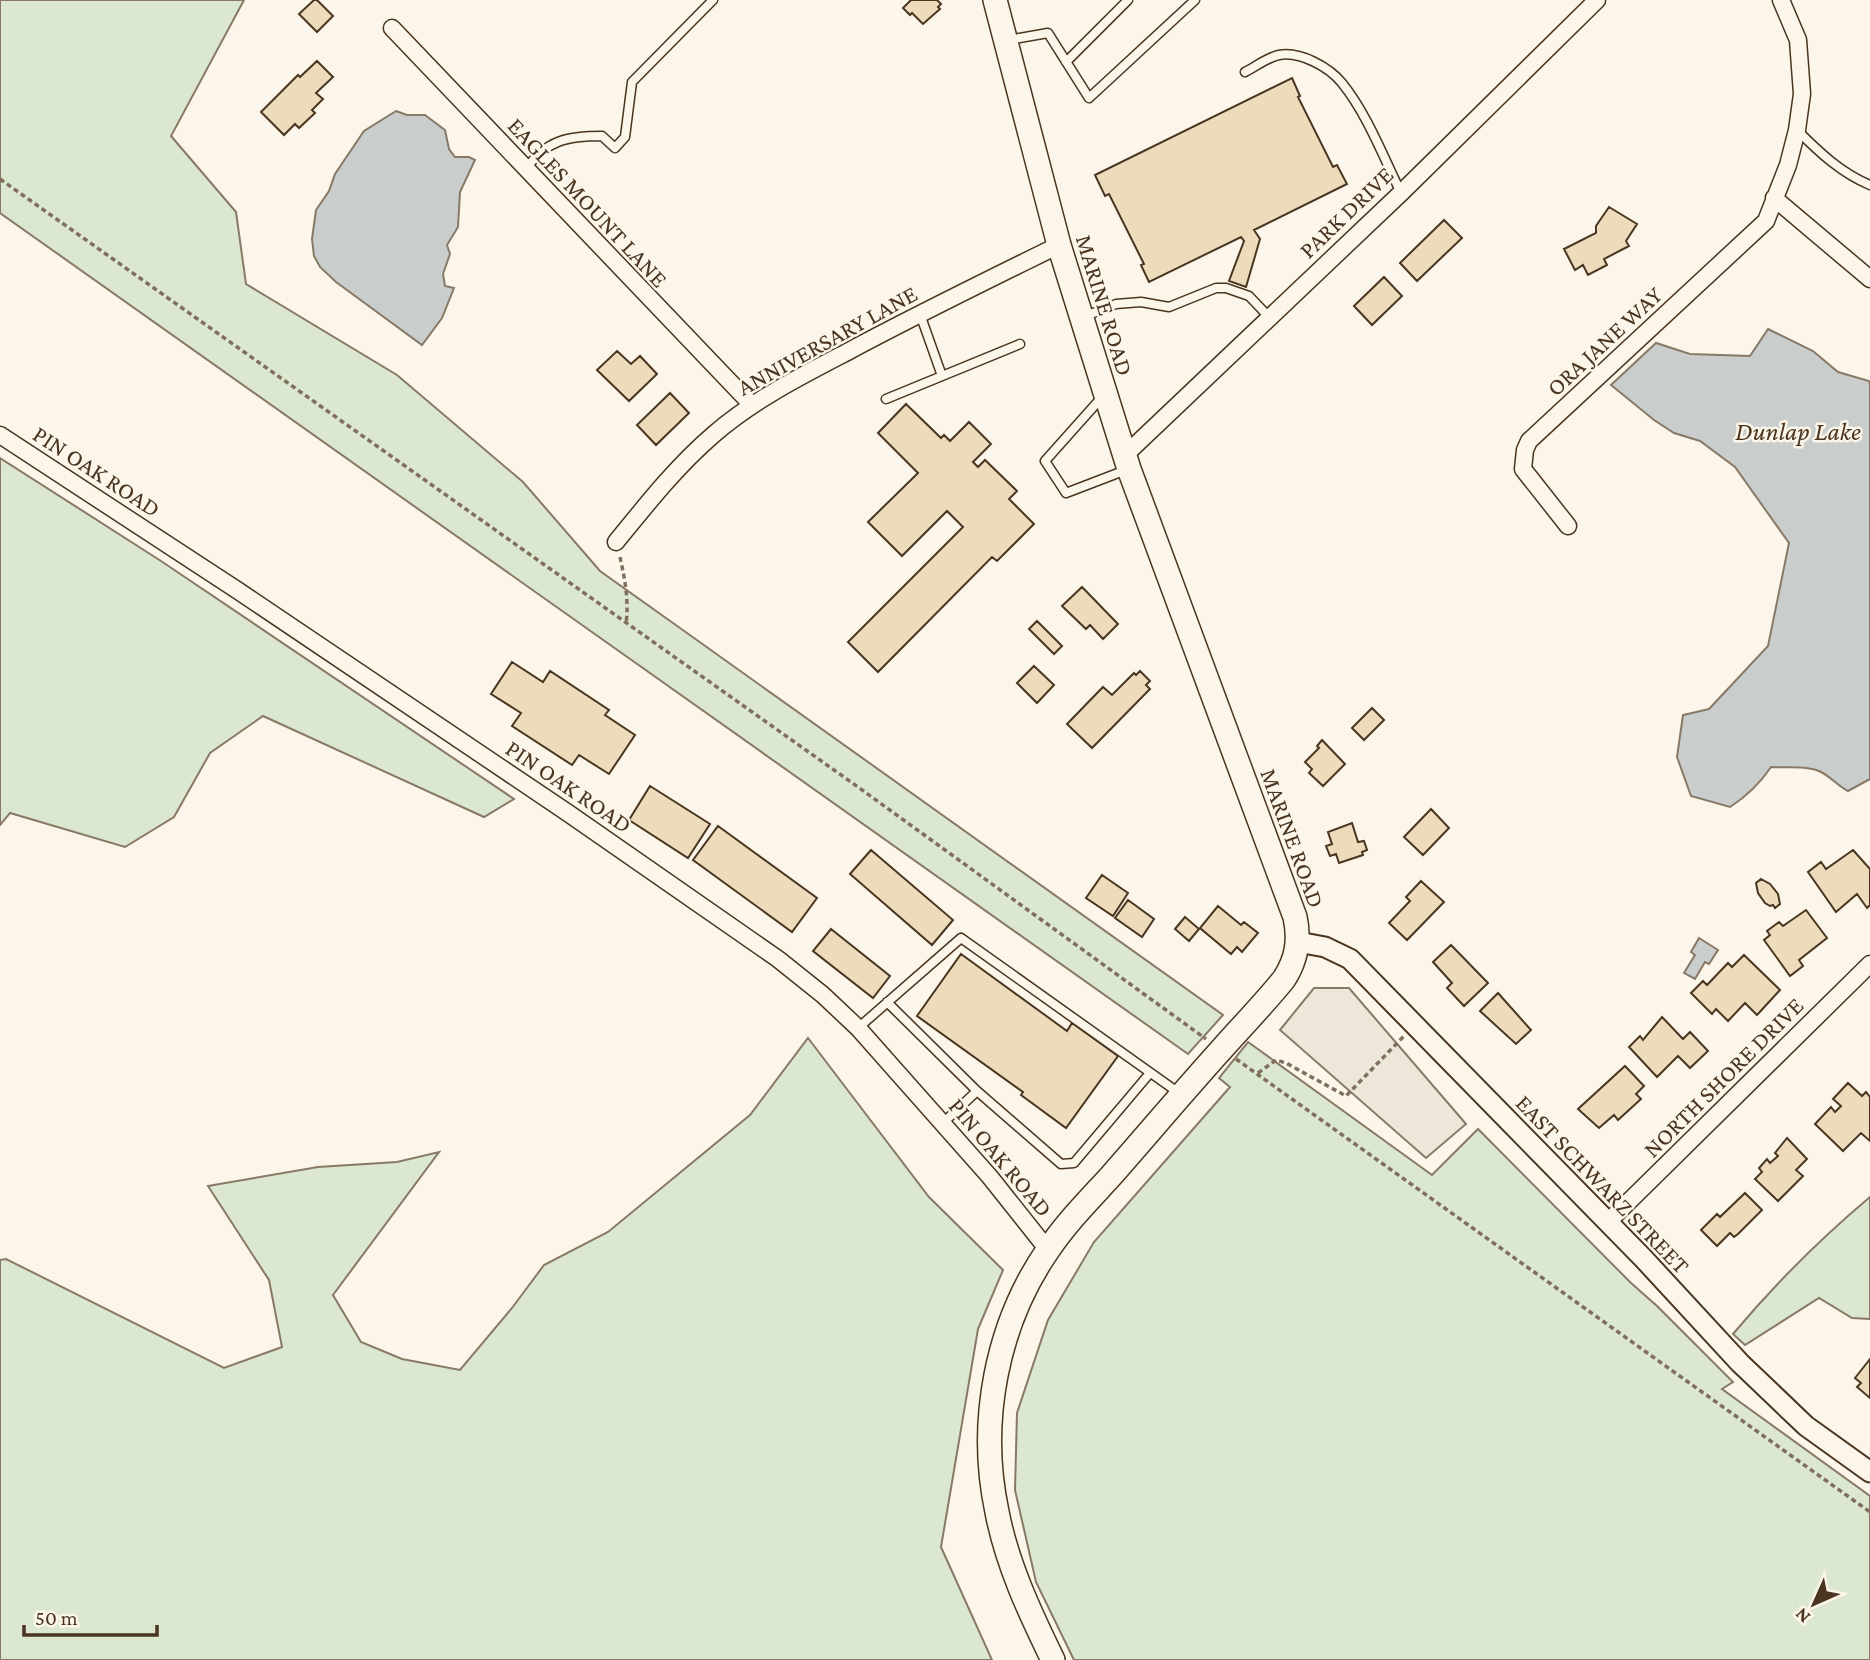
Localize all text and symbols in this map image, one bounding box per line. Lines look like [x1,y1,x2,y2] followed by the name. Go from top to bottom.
[502,112,674,292] street label: EAGLES MOUNT LANE
[1294,161,1398,263] street label: PARK DRIVE
[1071,231,1139,379] street label: MARINE ROAD
[732,279,922,401] street label: ANNIVERSARY LANE
[1541,281,1667,401] street label: ORA JANE WAY
[1735,417,1861,446] water label: Dunlap Lake
[28,420,166,522] street label: PIN OAK ROAD
[501,734,637,838] street label: PIN OAK ROAD
[1255,765,1331,911] street label: MARINE ROAD
[1637,991,1809,1163] street label: NORTH SHORE DRIVE
[1511,1089,1695,1279] street label: EAST SCHWARZ STREET
[944,1092,1058,1222] street label: PIN OAK ROAD
[1779,1569,1849,1639] north arrow
[24,1594,158,1638] scale bar
[1790,1604,1814,1628] text: N
[35,1606,78,1630] text: 50 m

